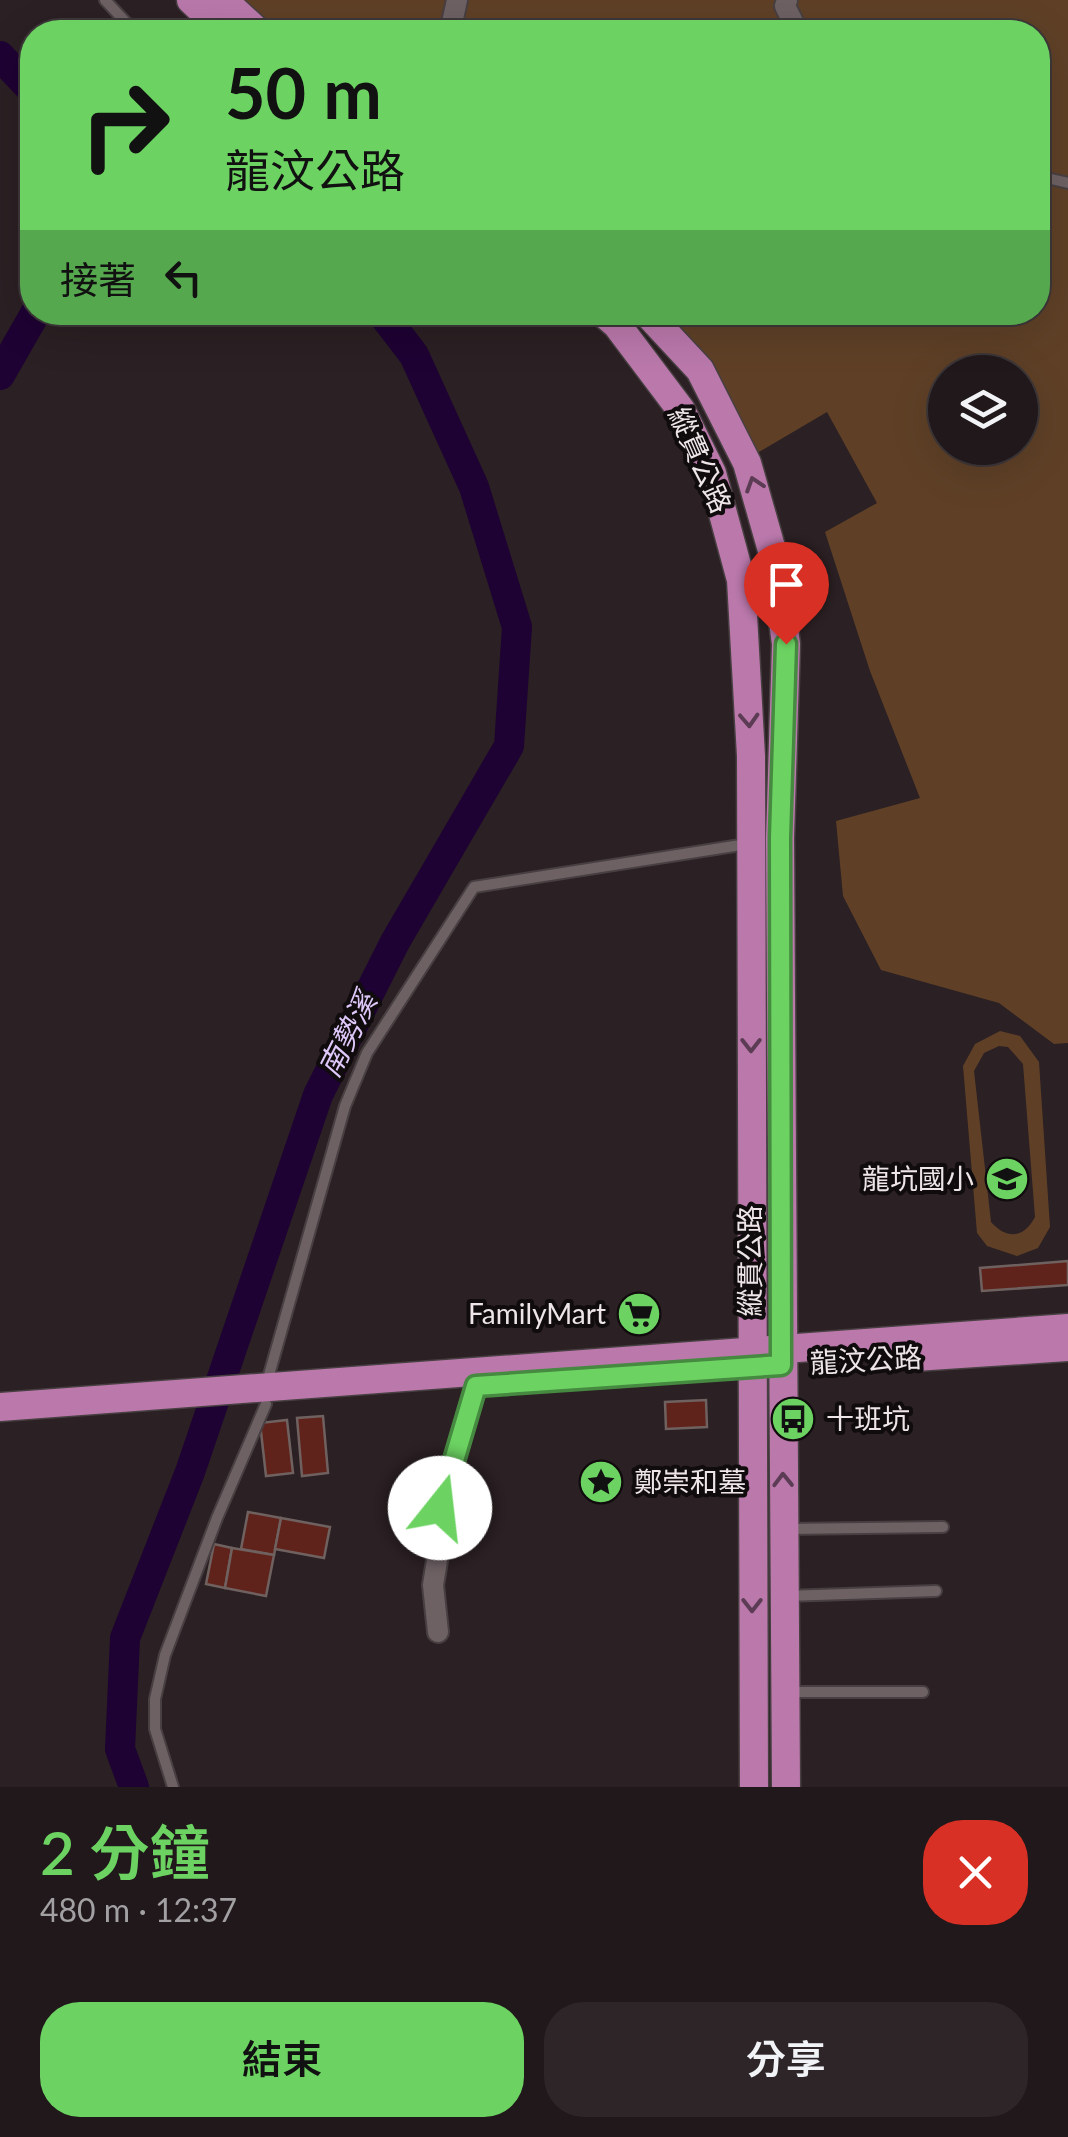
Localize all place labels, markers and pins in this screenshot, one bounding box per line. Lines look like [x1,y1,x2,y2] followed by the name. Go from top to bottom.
[744,542,829,645] pin
[984,1156,1030,1202] school or university icon: 龍坑國小
[862,1161,974,1195] place label: 龍坑國小
[616,1291,662,1337] supermarket icon: FamilyMart
[468,1296,606,1330] place label: FamilyMart
[770,1396,816,1442] bus stop icon: 十班坑
[826,1401,910,1435] place label: 十班坑
[578,1459,624,1505] place icon: 鄭崇和墓
[634,1464,746,1498] place label: 鄭崇和墓

